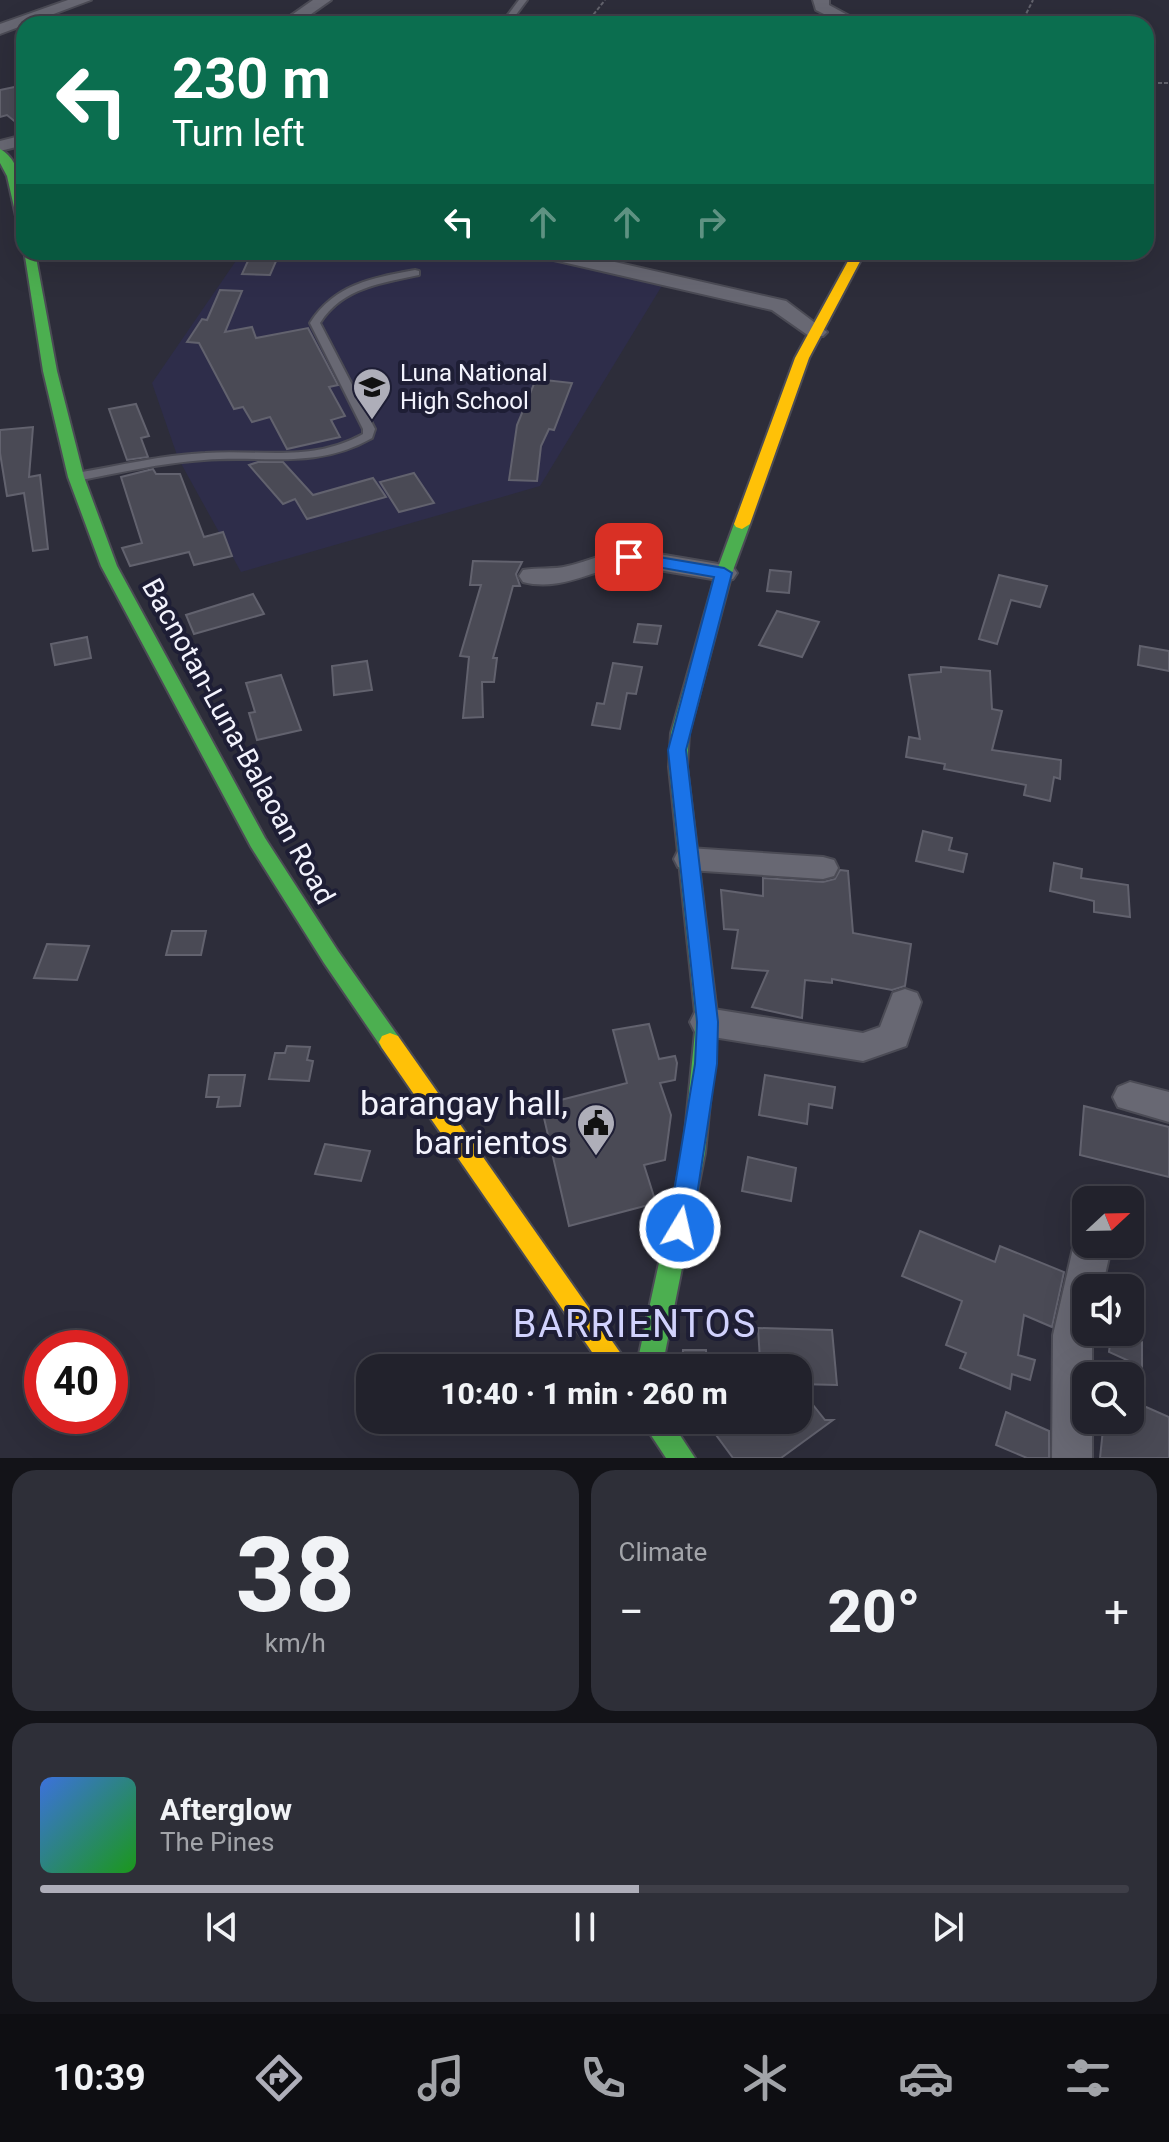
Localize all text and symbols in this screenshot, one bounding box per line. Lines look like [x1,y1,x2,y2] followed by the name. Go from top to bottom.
[172,46,331,112] text: 230 m
[40,48,144,152] icon: left
[172,113,305,155] text: Turn left
[437,200,481,244] icon: left
[521,200,565,244] icon: ahead
[605,200,649,244] icon: ahead
[689,200,733,244] icon: right
[400,359,548,415] place label: Luna National High School
[351,366,393,421] school or university icon: Luna National High School
[595,523,663,591] pin
[607,535,651,579] icon: arrive
[135,573,342,910] street label: Bacnotan-Luna-Balaoan Road
[360,1083,568,1162] place label: barangay hall, barrientos
[575,1102,617,1157] public building icon: barangay hall, barrientos
[638,1186,722,1270] position arrow
[1072,1186,1144,1258] north arrow
[1072,1186,1144,1434] map controls
[1072,1274,1144,1346] button: sound
[513,1302,757,1346] district label: BARRIENTOS
[24,1330,128,1434] speed limit sign: 40
[1072,1362,1144,1434] button: search
[440,1376,728,1411] text: 10:40 · 1 min · 260 m
[236,1515,355,1636] text: 38
[619,1537,707,1567] text: Climate
[827,1576,920,1647] text: 20°
[619,1586,644,1638] text: −
[1104,1586,1129,1638] text: +
[265,1628,326,1658] text: km/h
[160,1792,292,1827] text: Afterglow
[160,1827,274,1857] text: The Pines
[200,1905,244,1949] icon: previous
[563,1905,607,1949] icon: pause
[926,1905,970,1949] icon: next
[251,2050,307,2106] icon: directions
[413,2050,469,2106] icon: music
[575,2050,631,2106] icon: phone
[737,2050,793,2106] icon: climate
[898,2050,954,2106] icon: car
[1060,2050,1116,2106] icon: filters
[53,2057,146,2099] text: 10:39

